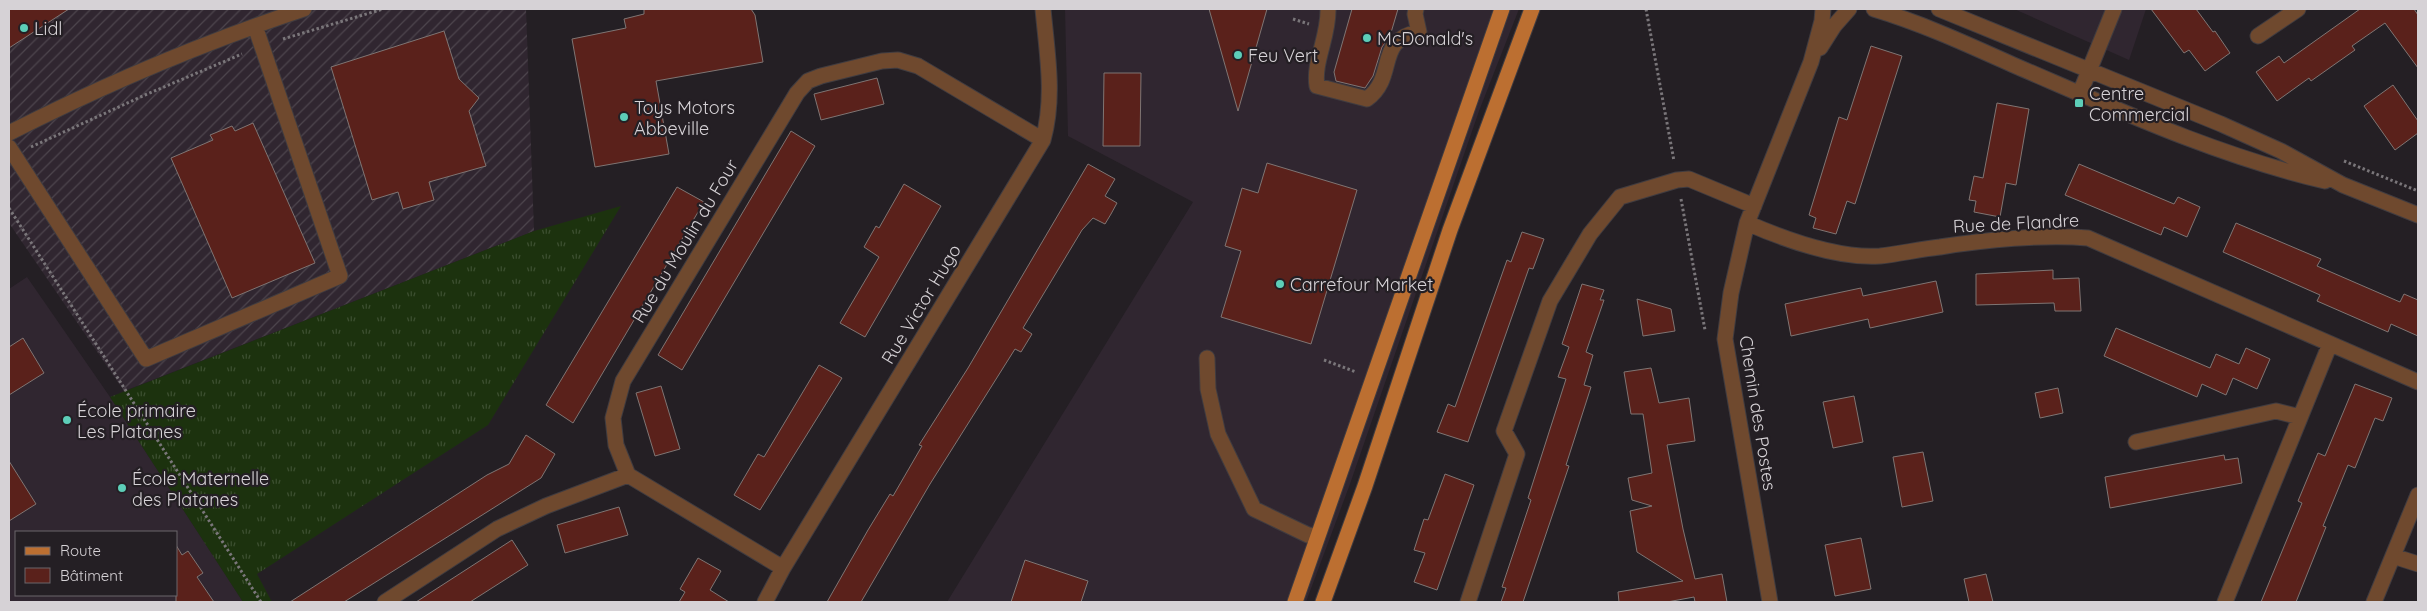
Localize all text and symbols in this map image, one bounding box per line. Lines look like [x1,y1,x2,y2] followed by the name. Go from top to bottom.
[34,17,62,40] place label: Lidl
[18,22,30,34] marker: Lidl
[1377,27,1473,50] place label: McDonald's
[1361,32,1373,44] marker: McDonald's
[1248,44,1318,67] place label: Feu Vert
[1232,49,1244,61] marker: Feu Vert
[2089,82,2189,126] place label: Centre Commercial
[634,96,735,140] place label: Toys Motors Abbeville
[2073,97,2085,109] marker: Centre Commercial
[618,111,630,123] marker: Toys Motors Abbeville
[627,155,743,327] street label: Rue du Moulin du Four
[1952,208,2080,238] street label: Rue de Flandre
[876,240,966,368] street label: Rue Victor Hugo
[1290,273,1433,296] place label: Carrefour Market
[1274,278,1286,290] marker: Carrefour Market
[1734,334,1782,492] street label: Chemin des Postes
[77,399,196,443] place label: École primaire Les Platanes
[61,414,73,426] marker: École primaire Les Platanes
[132,467,269,511] place label: École Maternelle des Platanes
[116,482,128,494] marker: École Maternelle des Platanes
[15,531,178,596] legend
[60,541,101,560] text: Route
[60,566,123,585] text: Bâtiment

